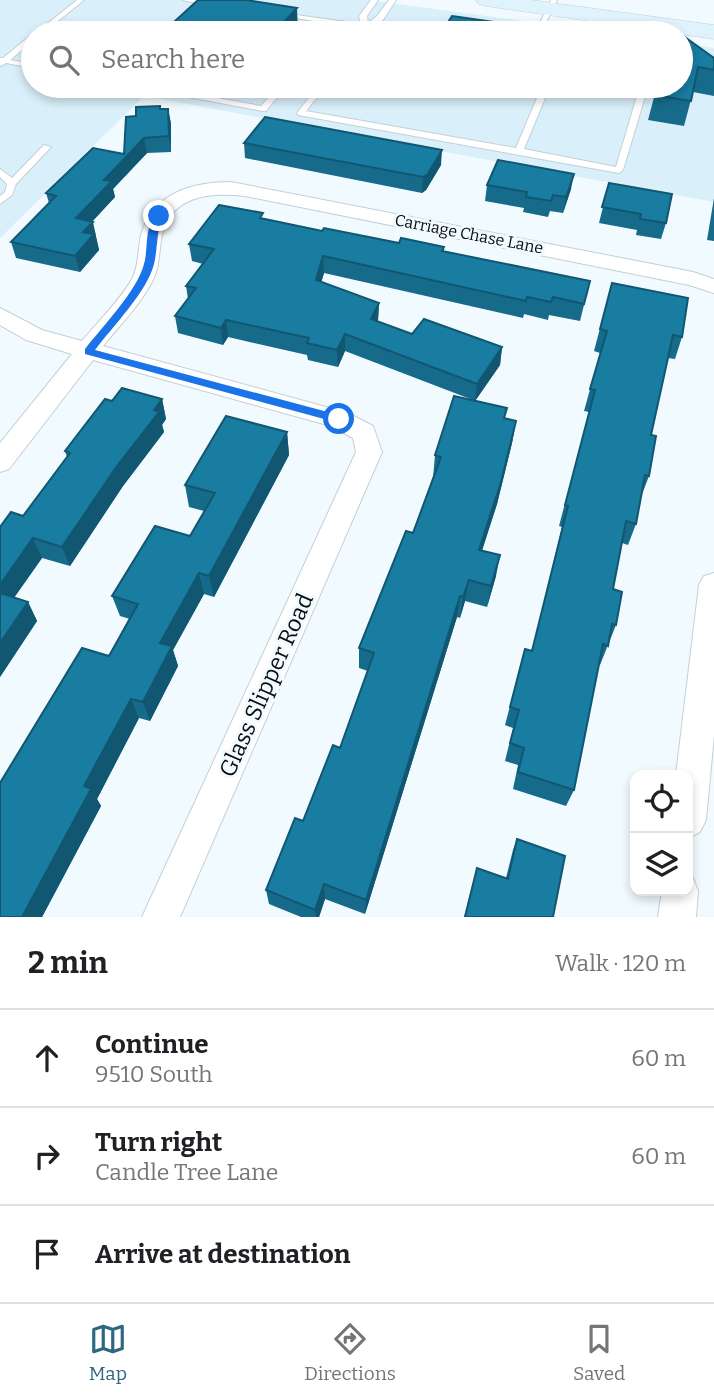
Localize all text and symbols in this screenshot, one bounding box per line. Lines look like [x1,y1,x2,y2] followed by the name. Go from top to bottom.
[21,21,693,98] search box
[45,41,83,79] icon: search
[101,44,245,75] text: Search here
[143,200,174,231] route end
[393,210,545,258] street label: Carriage Chase Lane
[323,403,354,434] route start
[213,588,319,781] street label: Glass Slipper Road
[630,770,693,896] map controls
[630,770,693,833] button: locate
[630,833,693,896] button: layers
[28,945,108,981] text: 2 min
[555,949,686,977] text: Walk · 120 m
[95,1029,209,1060] text: Continue
[28,1039,66,1077] icon: ahead
[631,1044,686,1072] text: 60 m
[95,1060,213,1088] text: 9510 South
[95,1127,222,1158] text: Turn right
[28,1137,66,1175] icon: right
[631,1142,686,1170] text: 60 m
[95,1158,278,1186] text: Candle Tree Lane
[28,1235,66,1273] icon: arrive
[95,1239,350,1270] text: Arrive at destination
[89,1320,127,1385] tab: Map
[304,1320,396,1385] tab: Directions
[573,1320,625,1385] tab: Saved

